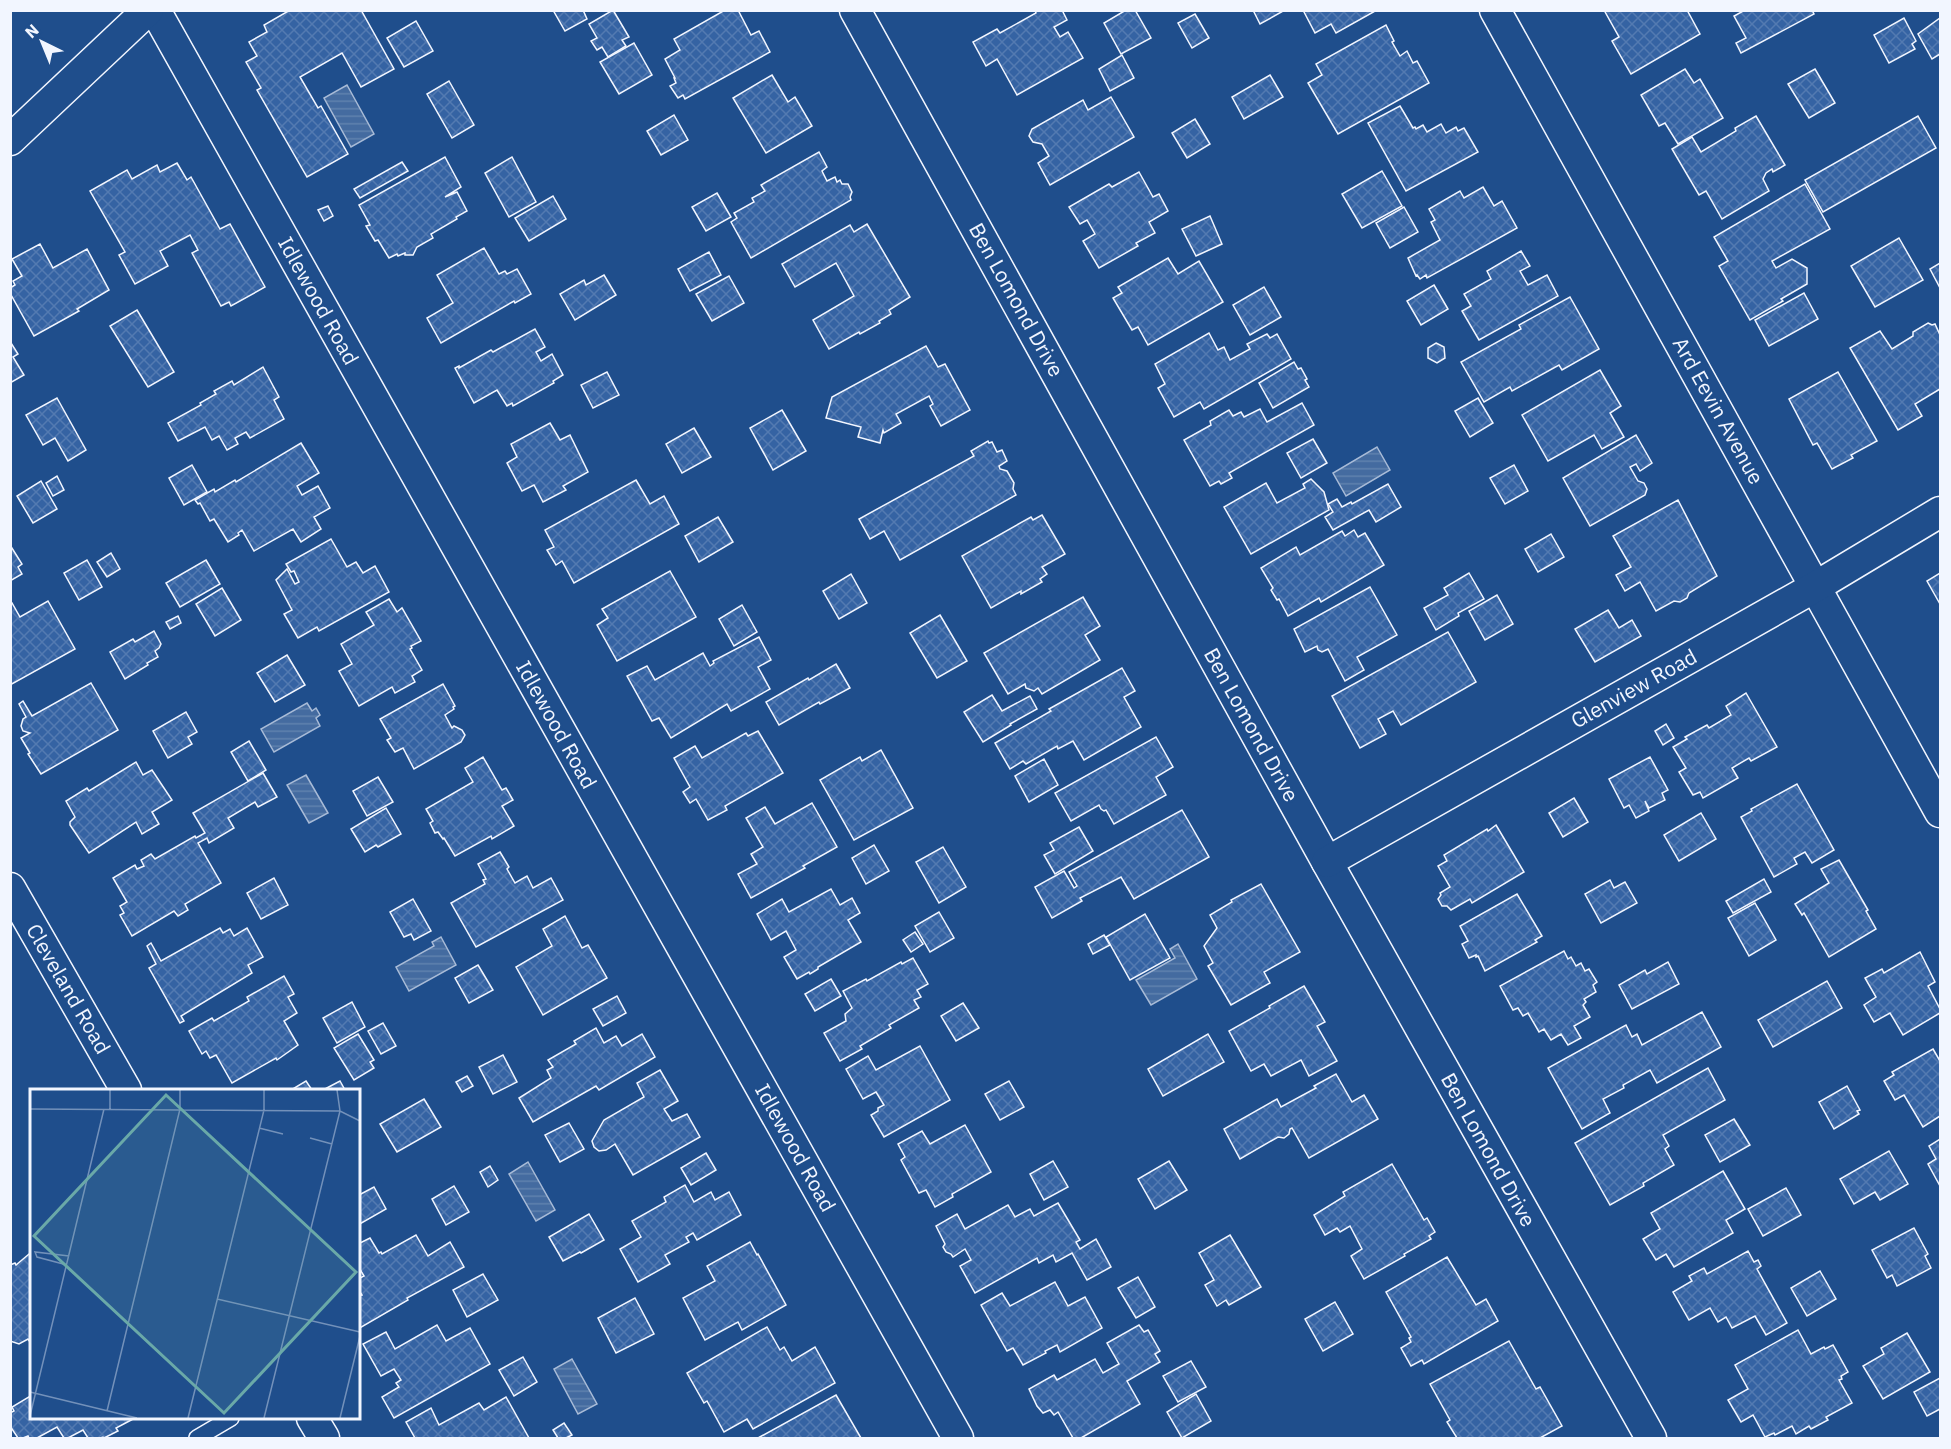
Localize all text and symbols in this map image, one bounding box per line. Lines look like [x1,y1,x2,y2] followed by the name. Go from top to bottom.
[12,12,72,72] north arrow
[21,20,43,42] text: N
[963,217,1071,382] street label: Ben Lomond Drive
[272,231,366,370] street label: Idlewood Road
[1667,332,1771,489] street label: Ard Eevin Avenue
[1198,642,1306,807] street label: Ben Lomond Drive
[1566,642,1702,734] street label: Glenview Road
[510,655,604,794] street label: Idlewood Road
[20,918,118,1059] street label: Cleveland Road
[1435,1067,1543,1232] street label: Ben Lomond Drive
[749,1078,843,1217] street label: Idlewood Road
[30,1089,360,1419] inset map

